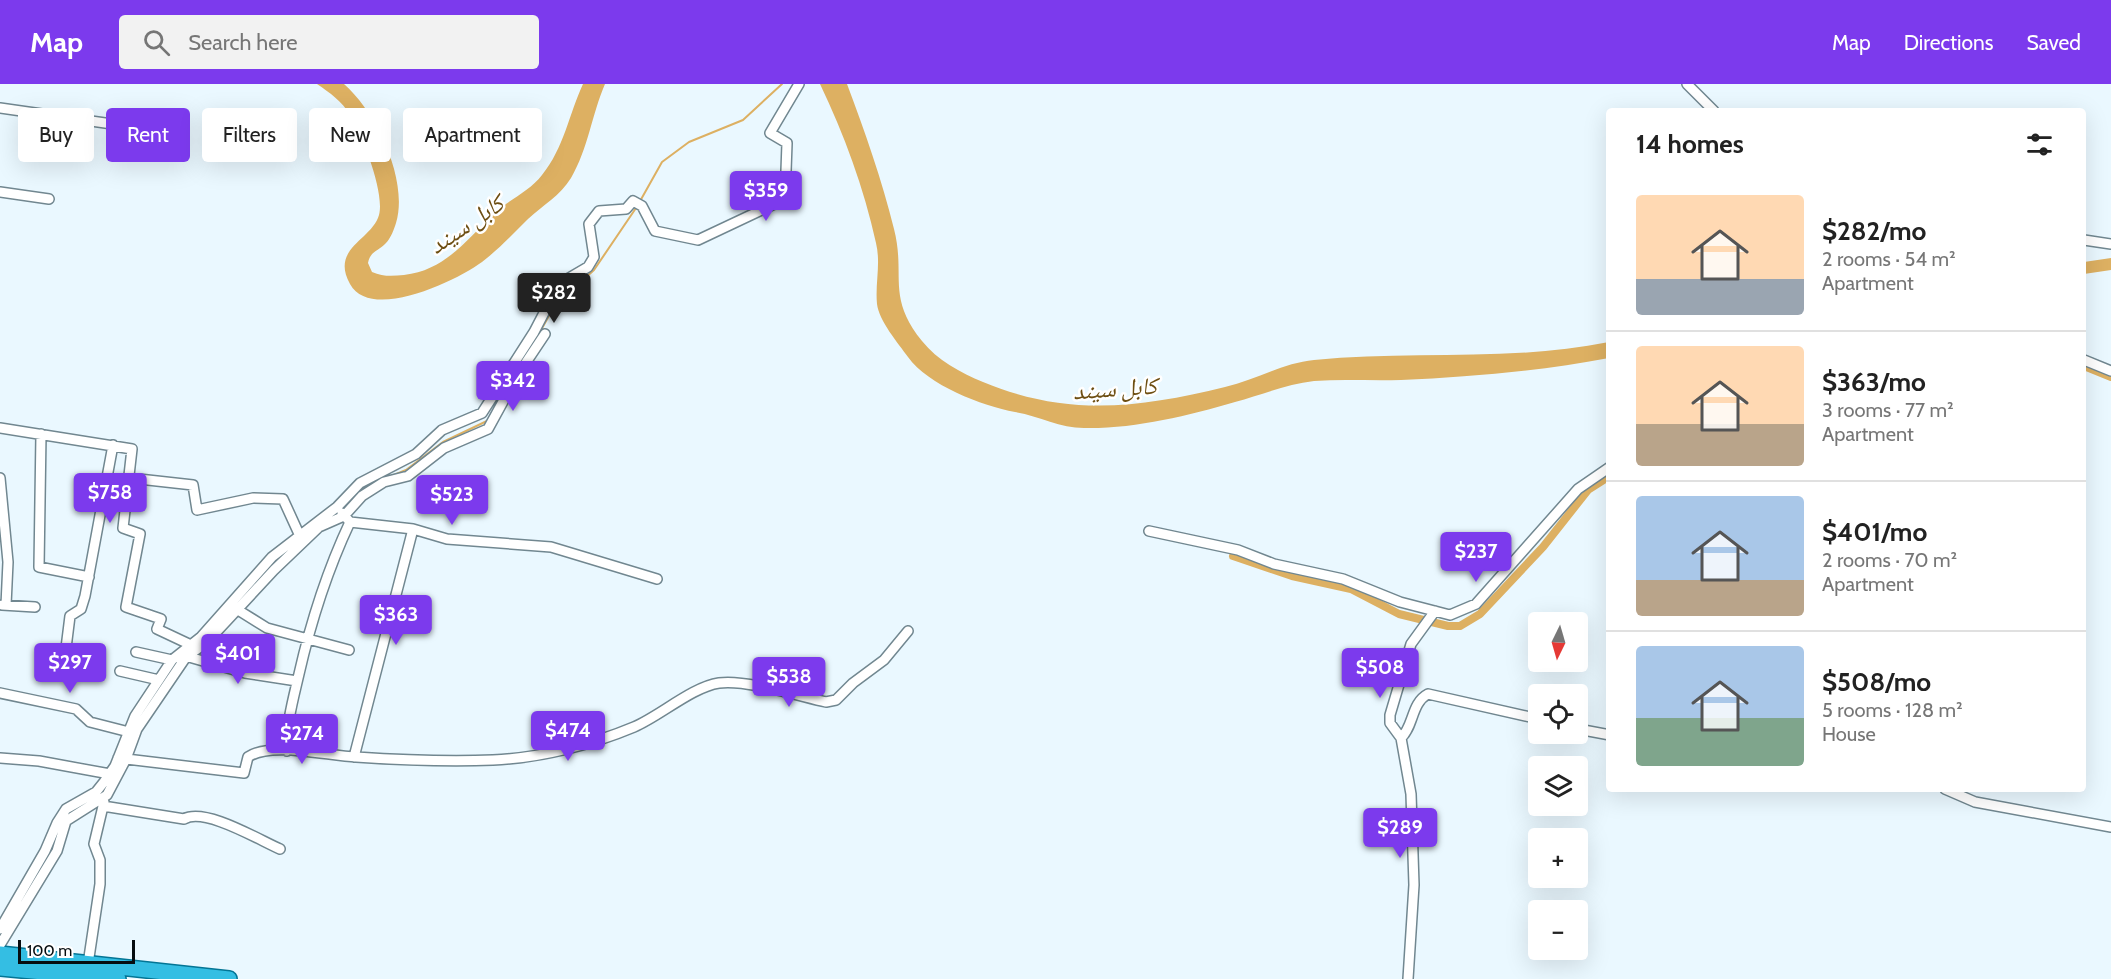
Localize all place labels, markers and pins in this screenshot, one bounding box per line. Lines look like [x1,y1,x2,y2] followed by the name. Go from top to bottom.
[730,171,802,222] pin: $359
[518,273,590,324] pin: $282
[477,361,549,412] pin: $342
[74,473,146,524] pin: $758
[416,475,488,526] pin: $523
[1440,532,1512,583] pin: $237
[360,595,432,646] pin: $363
[202,634,274,685] pin: $401
[34,643,106,694] pin: $297
[1344,648,1416,699] pin: $508
[753,657,825,708] pin: $538
[532,711,604,762] pin: $474
[266,714,338,765] pin: $274
[1364,808,1436,859] pin: $289

